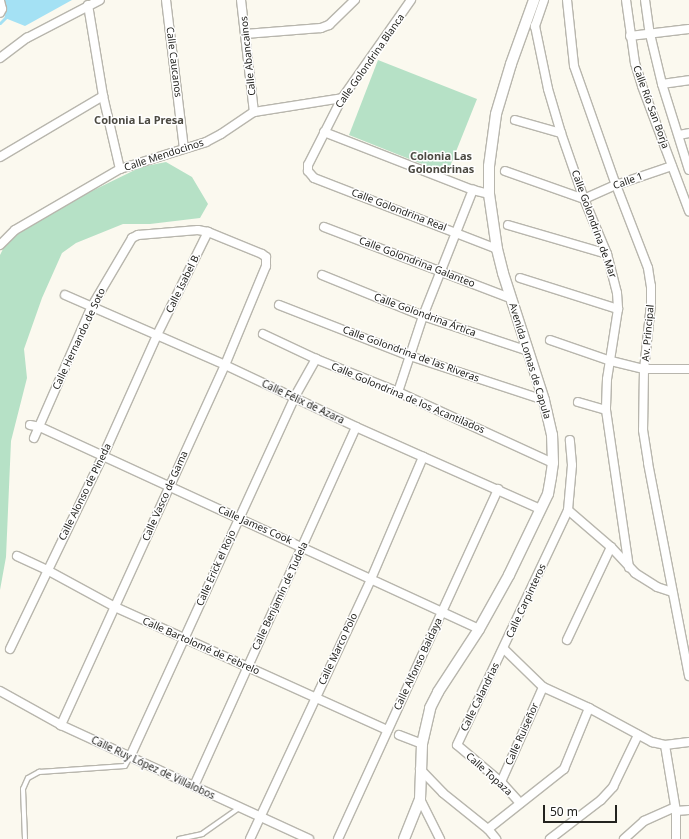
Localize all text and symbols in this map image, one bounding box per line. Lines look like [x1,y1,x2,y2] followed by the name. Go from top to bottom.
[333,12,407,110] street label: Calle Golondrina Blanca
[238,16,258,96] street label: Calle Abancainos
[164,26,184,98] street label: Calle Caucanos
[630,64,672,150] street label: Calle Río San Borja
[94,113,184,127] district label: Colonia La Presa
[123,136,205,174] street label: Calle Mendocinos
[408,150,474,176] district label: Colonia Las Golondrinas
[569,168,619,280] street label: Calle Golondrina de Mar
[611,170,645,192] street label: Calle 1
[350,186,448,234] street label: Calle Golondrina Real
[357,234,477,290] street label: Calle Golondrina Galanteo
[163,251,203,315] street label: Calle Isabel B.
[50,286,108,392] street label: Calle Hernando de Soto
[372,291,478,339] street label: Calle Golondrina Ártica
[507,302,553,420] street label: Avenida Lomas de Capula
[640,304,656,362] street label: Av. Principal
[341,324,481,384] street label: Calle Golondrina de las Riveras
[329,360,487,436] street label: Calle Golondrina de los Acantilados
[260,378,346,426] street label: Calle Félix de Azara
[56,441,114,543] street label: Calle Alonso de Pineda
[140,449,190,543] street label: Calle Vasco de Gama
[216,503,294,547] street label: Calle James Cook
[194,528,238,608] street label: Calle Erick el Rojo
[250,540,310,652] street label: Calle Benjamín de Tudela
[504,562,548,640] street label: Calle Carpinteros
[316,611,360,687] street label: Calle Marco Polo
[141,615,261,677] street label: Calle Bartolomé de Febrelo
[391,616,445,712] street label: Calle Alfonso Baldaya
[458,661,502,733] street label: Calle Calandrias
[503,701,541,767] street label: Calle Ruiseñor
[89,734,217,802] street label: Calle Ruy López de Villalobos
[463,750,515,798] street label: Calle Topaza
[545,797,619,823] scale bar
[550,803,578,820] text: 50 m

